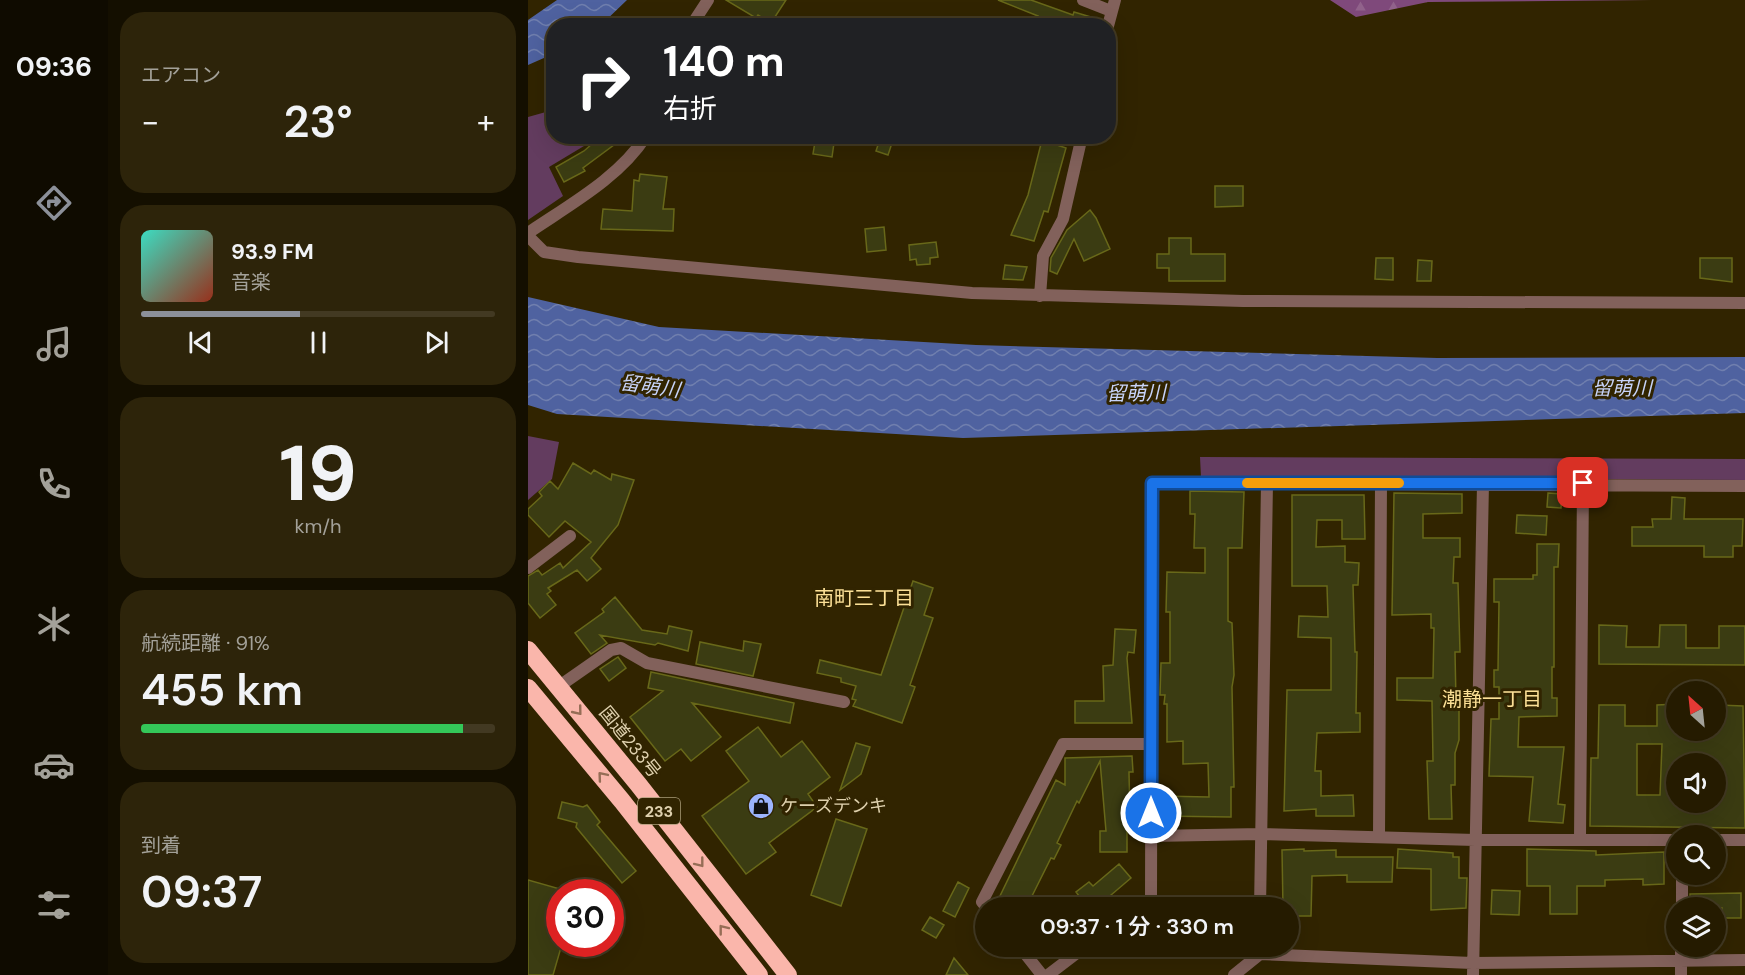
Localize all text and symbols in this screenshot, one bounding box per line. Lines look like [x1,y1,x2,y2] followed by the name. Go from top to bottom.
[663,34,785,89] text: 140 m
[564,42,642,120] icon: right
[16,49,92,84] text: 09:36
[141,62,221,88] text: エアコン
[663,91,717,126] text: 右折
[284,92,353,151] text: 23°
[141,100,159,143] text: −
[477,100,495,143] text: +
[33,182,75,224] icon: directions
[231,237,314,266] text: 93.9 FM
[231,269,271,295] text: 音楽
[33,323,75,365] icon: music
[184,326,217,359] icon: previous
[302,326,335,359] icon: pause
[420,326,453,359] icon: next
[618,369,683,403] water label: 留萌川
[1592,375,1654,401] water label: 留萌川
[1106,379,1168,407] water label: 留萌川
[279,423,357,524] text: 19
[1557,457,1608,508] pin
[33,463,75,505] icon: phone
[1566,466,1599,499] icon: arrive
[294,513,342,539] text: km/h
[814,585,914,611] district label: 南町三丁目
[33,603,75,645] icon: climate
[141,630,270,656] text: 航続距離 · 91%
[141,660,303,719] text: 455 km
[1666,681,1726,741] north arrow
[1666,681,1726,957] map controls
[1442,686,1542,712] district label: 潮静一丁目
[594,701,666,783] street label: 国道233号
[571,704,582,715] one-way arrow
[33,744,75,786] icon: car
[1666,753,1726,813] button: sound
[598,772,609,783] one-way arrow
[1119,781,1183,845] position arrow
[746,791,776,821] shop icon: ケーズデンキ
[780,794,887,818] place label: ケーズデンキ
[638,798,680,824] road number: 233
[1666,825,1726,885] button: search
[141,832,181,858] text: 到着
[693,857,704,868] one-way arrow
[141,862,262,921] text: 09:37
[546,879,624,957] speed limit sign: 30
[33,884,75,926] icon: filters
[1666,897,1726,957] button: layers
[1040,912,1234,941] text: 09:37 · 1 分 · 330 m
[719,925,730,936] one-way arrow

